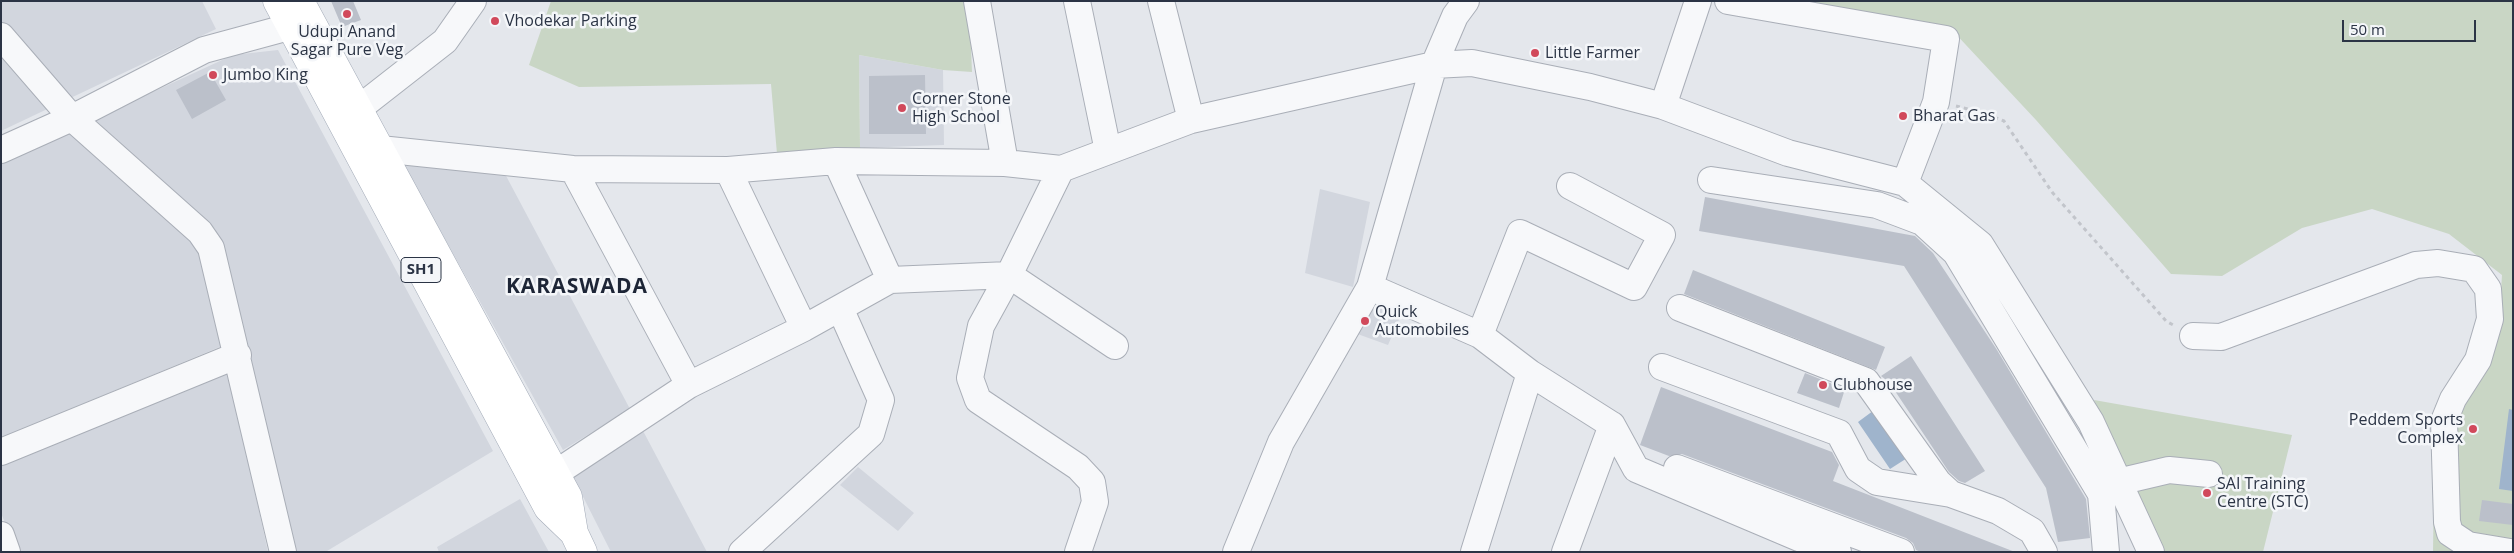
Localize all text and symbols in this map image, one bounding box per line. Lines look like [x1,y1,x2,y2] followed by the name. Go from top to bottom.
[341,8,353,20] marker: Udupi Anand Sagar Pure Veg
[2344,10,2478,42] scale bar
[505,11,637,31] place label: Vhodekar Parking
[489,15,501,27] marker: Vhodekar Parking
[2350,19,2385,39] text: 50 m
[291,22,403,60] place label: Udupi Anand Sagar Pure Veg
[1545,43,1640,63] place label: Little Farmer
[1529,47,1541,59] marker: Little Farmer
[223,65,308,85] place label: Jumbo King
[207,69,219,81] marker: Jumbo King
[912,89,1011,127] place label: Corner Stone High School
[896,102,908,114] marker: Corner Stone High School
[1913,106,1995,126] place label: Bharat Gas
[1897,110,1909,122] marker: Bharat Gas
[401,258,441,282] road number: SH1
[505,274,649,300] district label: KARASWADA
[1375,302,1469,340] place label: Quick Automobiles
[1359,315,1371,327] marker: Quick Automobiles
[1833,375,1913,395] place label: Clubhouse
[1817,379,1829,391] marker: Clubhouse
[2349,410,2463,448] place label: Peddem Sports Complex
[2467,423,2479,435] marker: Peddem Sports Complex
[2217,474,2308,512] place label: SAI Training Centre (STC)
[2201,487,2213,499] marker: SAI Training Centre (STC)

